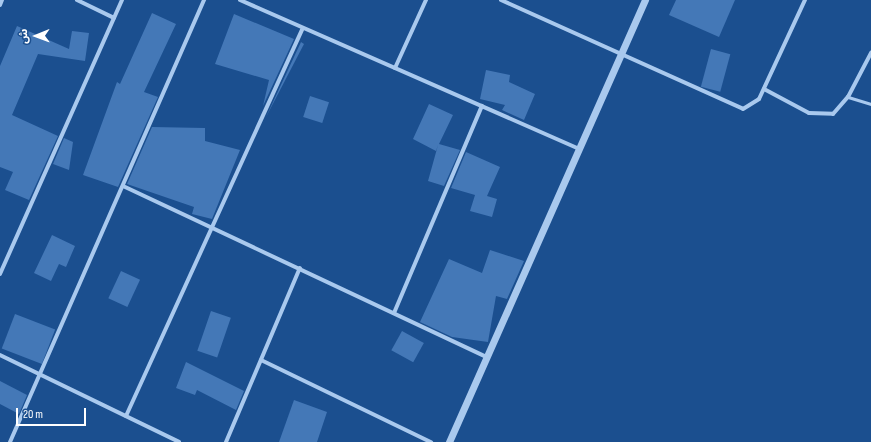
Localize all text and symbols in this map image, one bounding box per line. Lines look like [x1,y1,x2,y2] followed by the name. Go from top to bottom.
[16,16,56,56] north arrow
[17,29,30,44] text: ش
[18,400,88,426] scale bar
[23,407,43,422] text: 20 m

